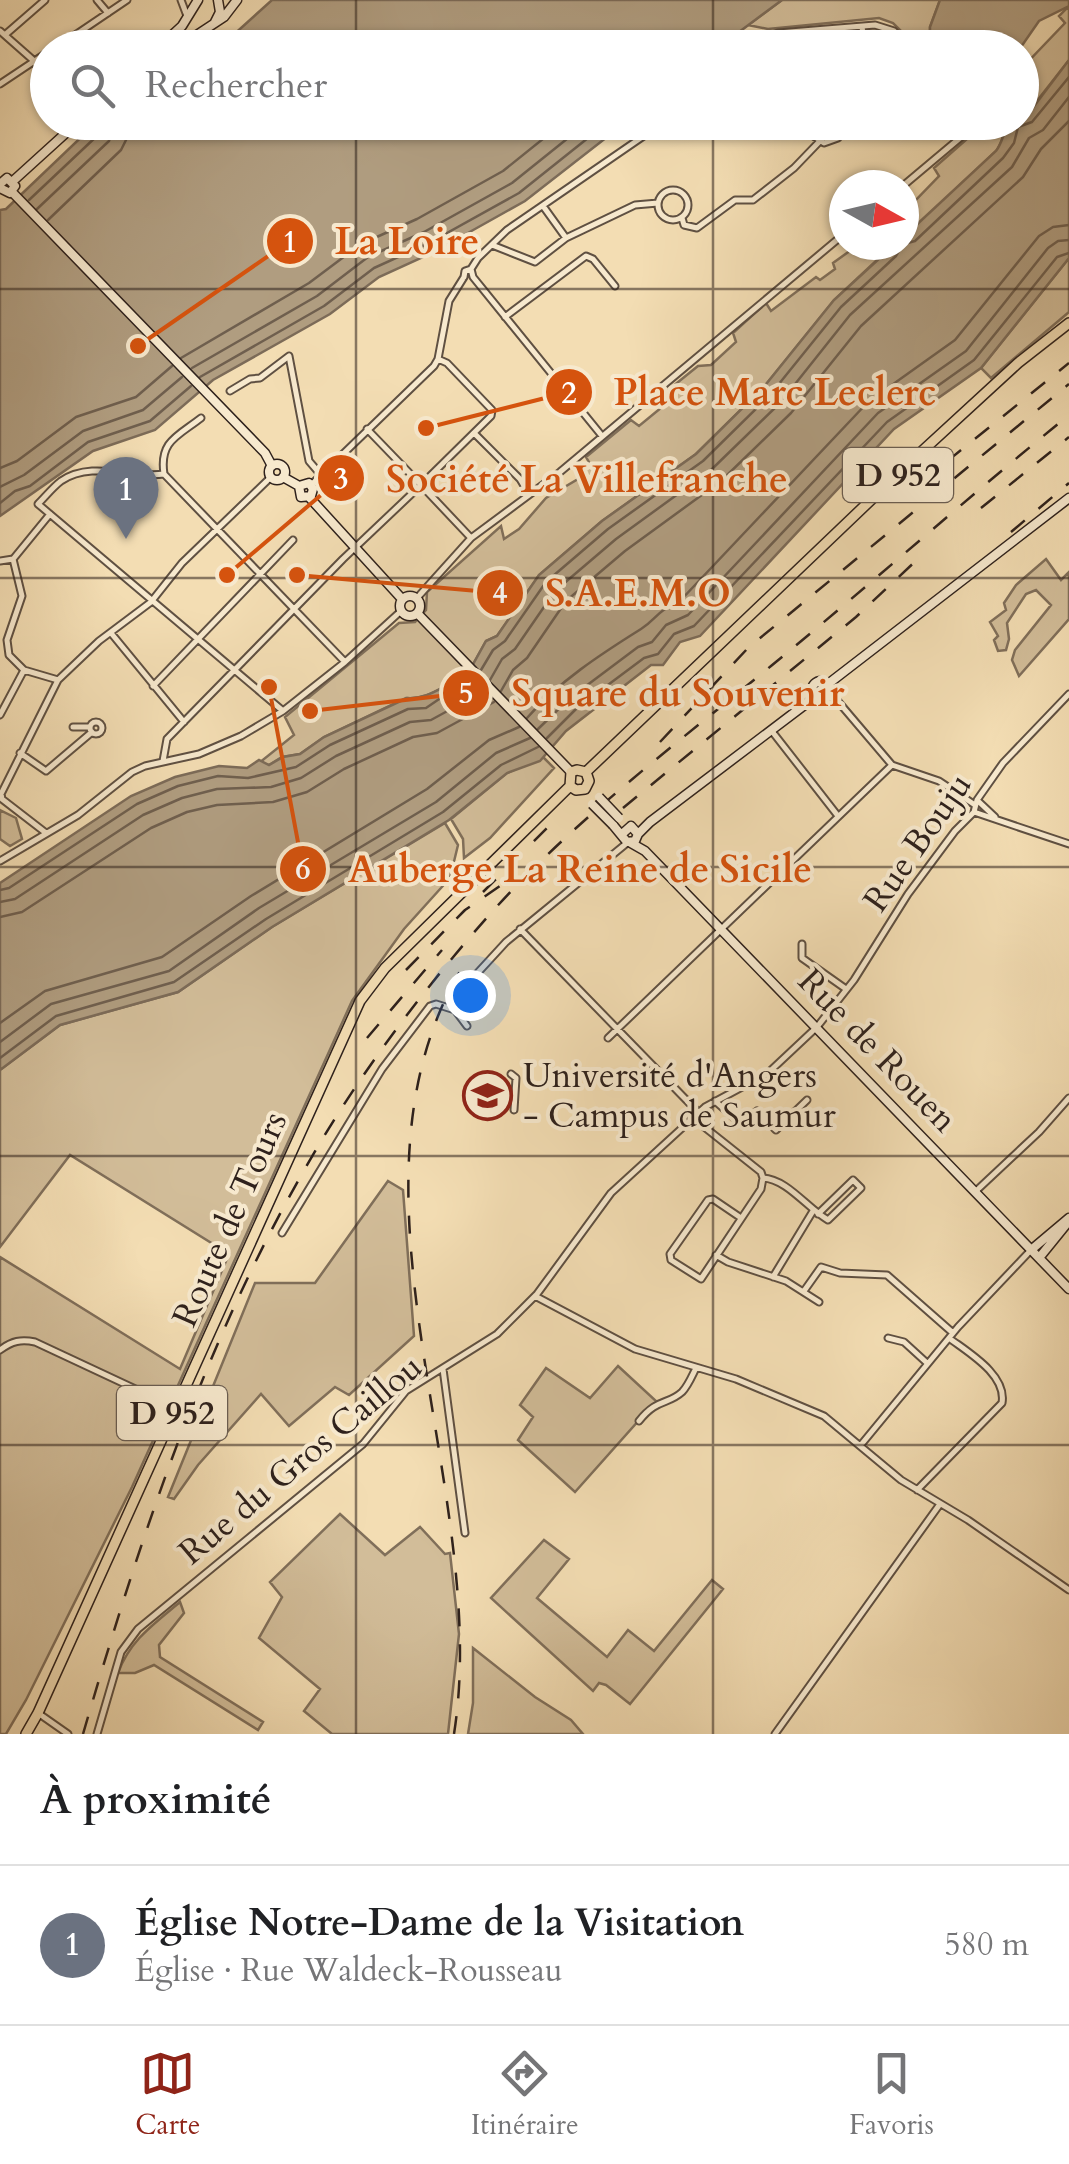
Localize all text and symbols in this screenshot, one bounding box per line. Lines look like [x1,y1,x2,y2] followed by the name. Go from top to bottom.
[30,30,1039,140] search box
[65,58,120,113] icon: search
[145,59,327,111] text: Rechercher
[829,170,919,260] north arrow
[265,207,500,275] callout: La Loire
[335,216,479,268] text: La Loire
[282,222,298,263] text: 1
[544,358,957,426] callout: Place Marc Leclerc
[614,367,936,419] text: Place Marc Leclerc
[561,373,577,414] text: 2
[316,444,808,512] callout: Société La Villefranche
[843,448,953,502] road number: D 952
[386,454,788,506] text: Société La Villefranche
[94,456,158,539] pin: 1
[333,459,349,500] text: 3
[475,559,750,627] callout: S.A.E.M.O
[545,568,731,620] text: S.A.E.M.O
[492,573,508,614] text: 4
[441,659,864,727] callout: Square du Souvenir
[512,668,845,720] text: Square du Souvenir
[458,673,474,714] text: 5
[852,763,983,922] street label: Rue Bouju
[278,835,832,903] callout: Auberge La Reine de Sicile
[348,844,812,896] text: Auberge La Reine de Sicile
[295,849,311,890] text: 6
[787,958,968,1143] street label: Rue de Rouen
[445,970,496,1021] your location
[523,1052,836,1140] place label: Université d'Angers - Campus de Saumur
[462,1069,514,1121] school or university icon: Université d'Angers - Campus de Saumur
[161,1104,299,1335] street label: Route de Tours
[169,1344,433,1576] street label: Rue du Gros Caillou
[117,1386,227,1440] road number: D 952
[40,1771,272,1828] text: À proximité
[135,1897,744,1949] text: Église Notre-Dame de la Visitation
[64,1923,81,1967] text: 1
[944,1923,1029,1967] text: 580 m
[135,1949,562,1993] text: Église · Rue Waldeck-Rousseau
[135,2046,200,2144] tab: Carte
[471,2046,579,2144] tab: Itinéraire
[849,2046,934,2144] tab: Favoris

